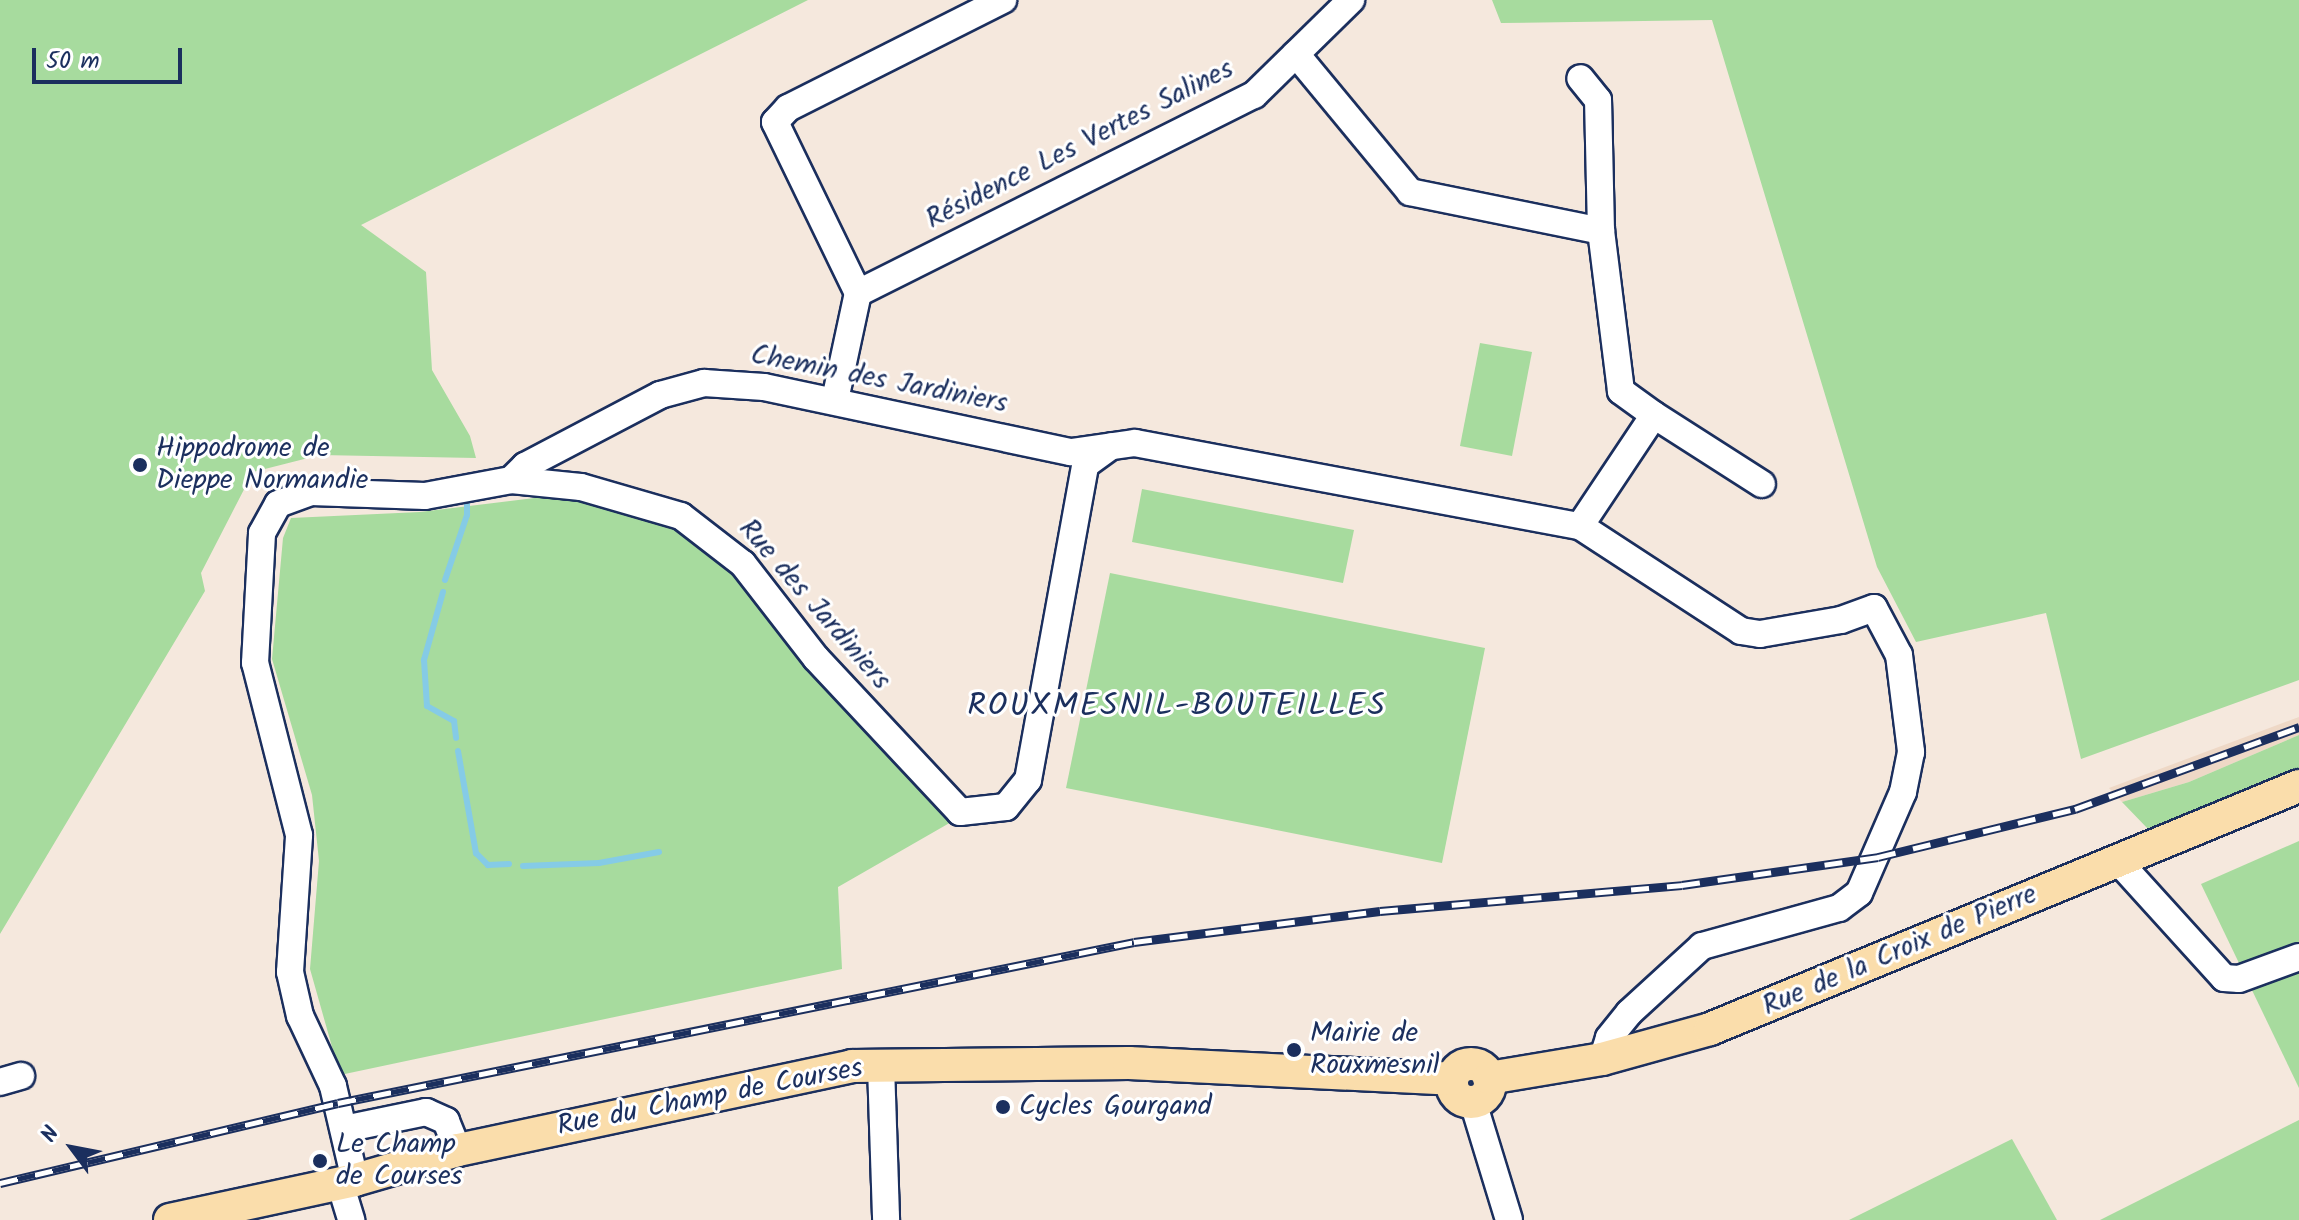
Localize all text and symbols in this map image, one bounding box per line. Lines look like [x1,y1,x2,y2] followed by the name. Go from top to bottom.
[36,32,186,82] scale bar
[46,42,100,81] text: 50 m
[921,53,1239,237] street label: Résidence Les Vertes Salines
[748,339,1010,421] street label: Chemin des Jardiniers
[156,432,368,498] place label: Hippodrome de Dieppe Normandie
[131,456,149,474] marker: Hippodrome de Dieppe Normandie
[731,513,897,697] street label: Rue des Jardiniers
[967,688,1387,726] district label: ROUXMESNIL-BOUTEILLES
[1758,878,2042,1024] street label: Rue de la Croix de Pierre
[1310,1017,1440,1083] place label: Mairie de Rouxmesnil
[1285,1041,1303,1059] marker: Mairie de Rouxmesnil
[554,1052,866,1144] street label: Rue du Champ de Courses
[1019,1090,1212,1124] place label: Cycles Gourgand
[994,1098,1012,1116] marker: Cycles Gourgand
[32,1108,112,1188] north arrow
[33,1120,70,1150] text: N
[336,1128,462,1194] place label: Le Champ de Courses
[311,1152,329,1170] marker: Le Champ de Courses

